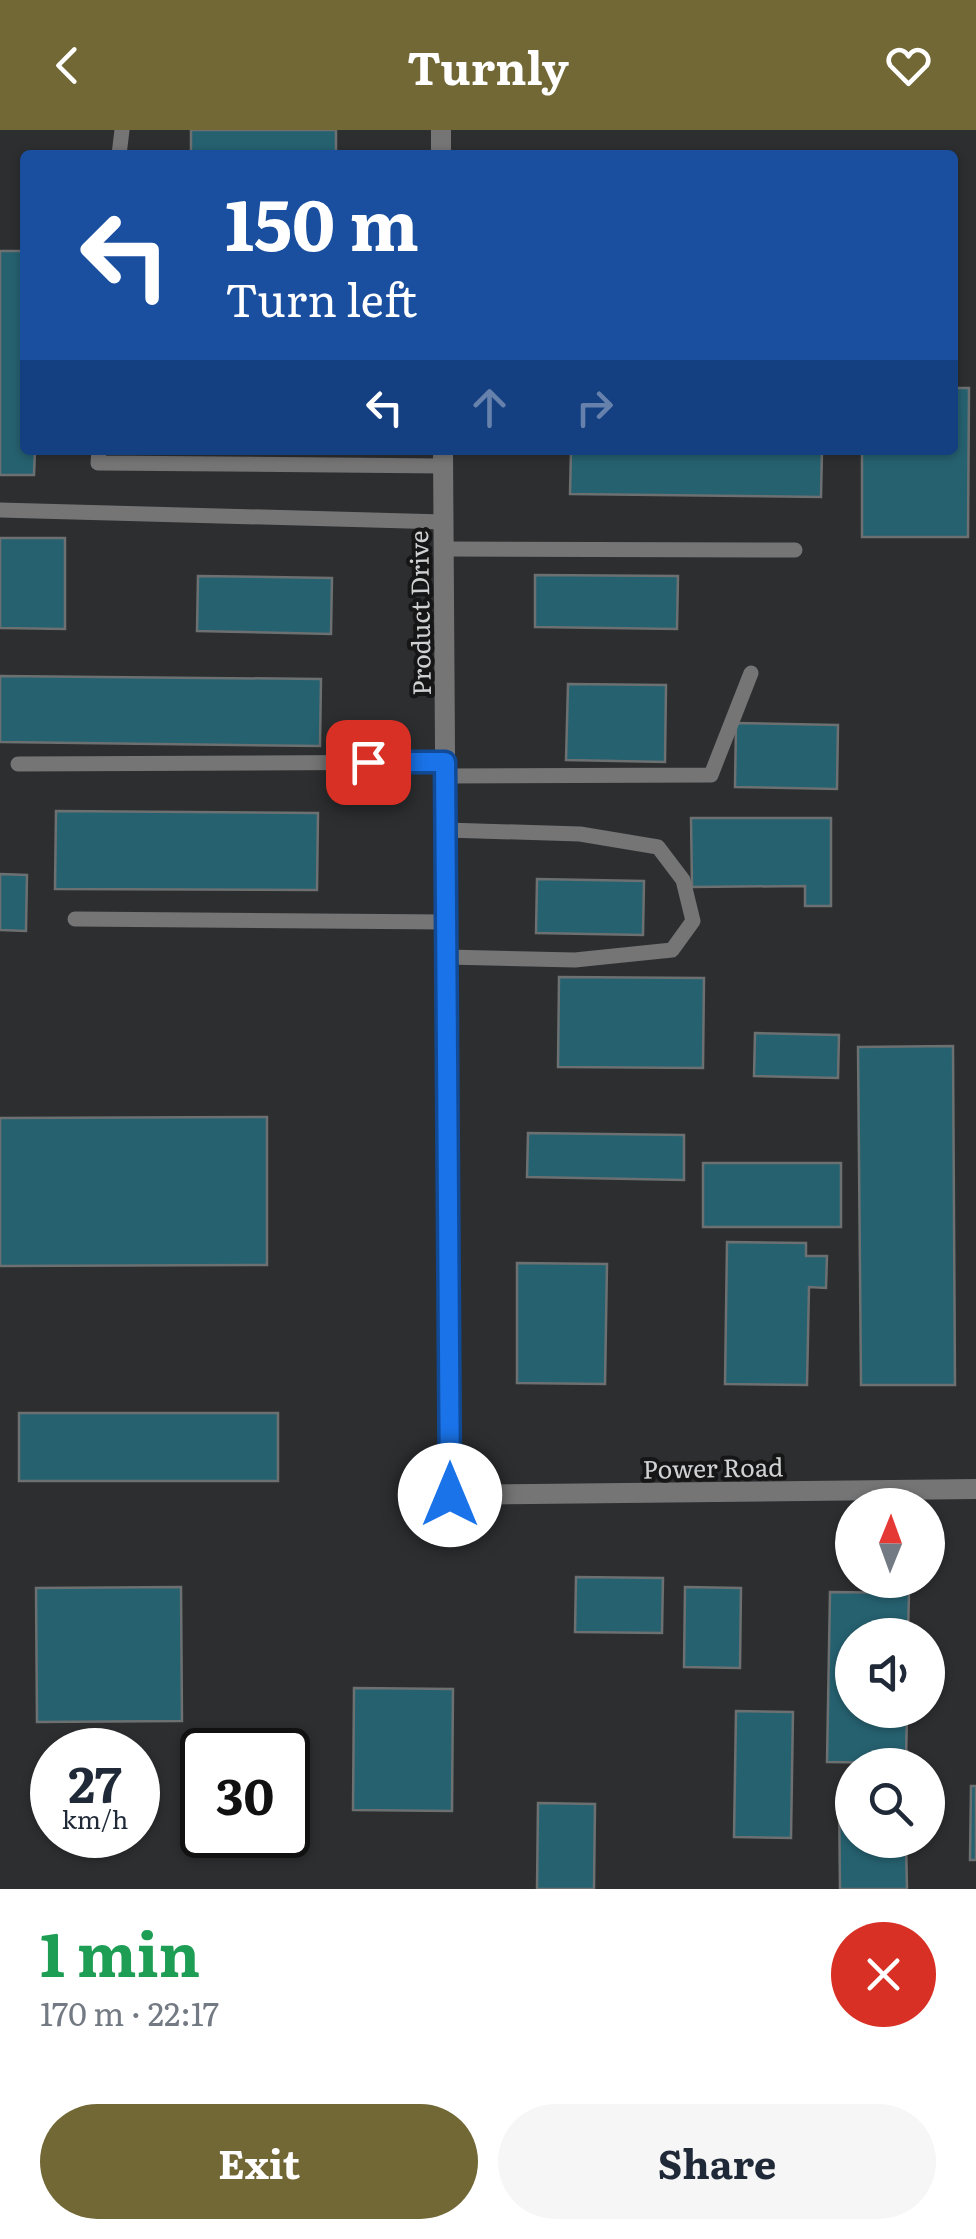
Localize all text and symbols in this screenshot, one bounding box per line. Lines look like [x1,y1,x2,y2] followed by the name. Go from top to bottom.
[407,32,569,99] text: Turnly
[40,38,95,93] icon: back
[881,38,936,93] icon: heart
[225,169,419,273] text: 150 m
[60,190,190,320] icon: left
[225,264,417,331] text: Turn left
[357,380,412,435] icon: left
[462,380,517,435] icon: ahead
[567,380,622,435] icon: right
[399,530,439,696] street label: Product Drive
[326,720,411,805] pin
[341,735,396,790] icon: arrive
[398,1443,502,1547] position arrow
[642,1447,784,1487] street label: Power Road
[835,1488,945,1598] north arrow
[835,1488,945,1858] map controls
[835,1618,945,1728] button: sound
[180,1728,310,1858] speed limit sign: 30
[68,1744,122,1818] text: 27
[835,1748,945,1858] button: search
[62,1800,128,1837] text: km/h
[40,1906,200,1995] text: 1 min
[831,1922,936,2027] button: close
[40,1988,219,2036] text: 170 m · 22:17
[40,2104,478,2219] button: Exit
[498,2104,936,2219] button: Share

